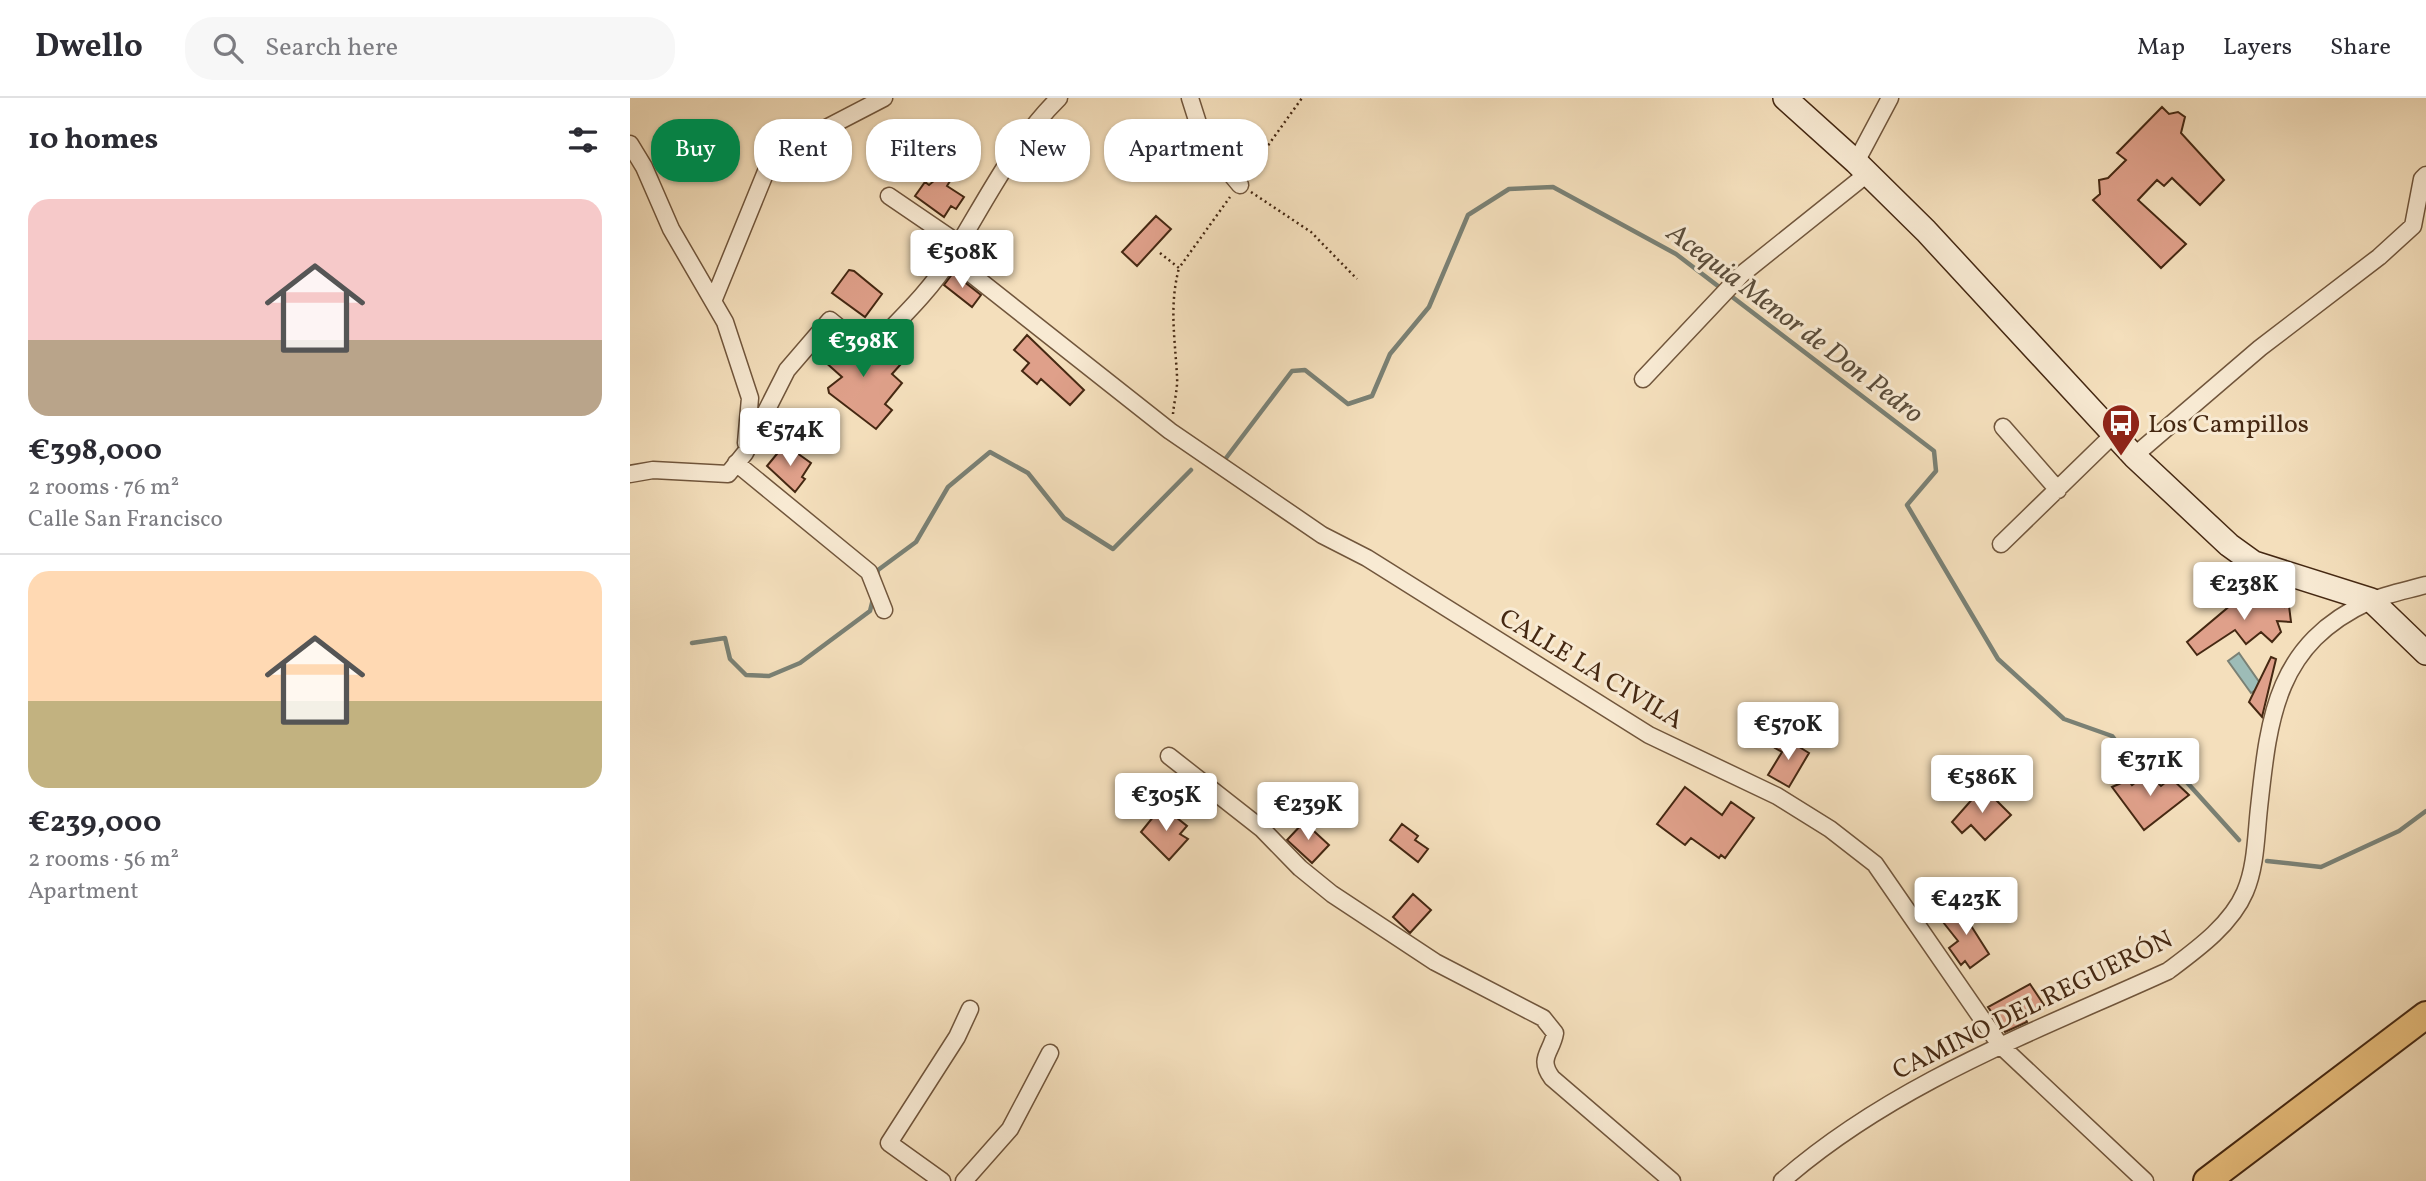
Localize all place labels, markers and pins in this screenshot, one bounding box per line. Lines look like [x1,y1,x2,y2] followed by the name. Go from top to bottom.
[913,230,1011,290] pin: €508K
[814,320,912,379] pin: €398K
[2100,402,2142,457] bus stop icon: Los Campillos
[2148,407,2309,443] place label: Los Campillos
[741,408,839,468] pin: €574K
[2195,562,2293,622] pin: €238K
[1739,702,1837,762] pin: €570K
[2101,738,2199,798] pin: €371K
[1933,756,2031,815] pin: €586K
[1117,774,1215,833] pin: €305K
[1259,782,1357,842] pin: €239K
[1917,878,2015,937] pin: €423K

